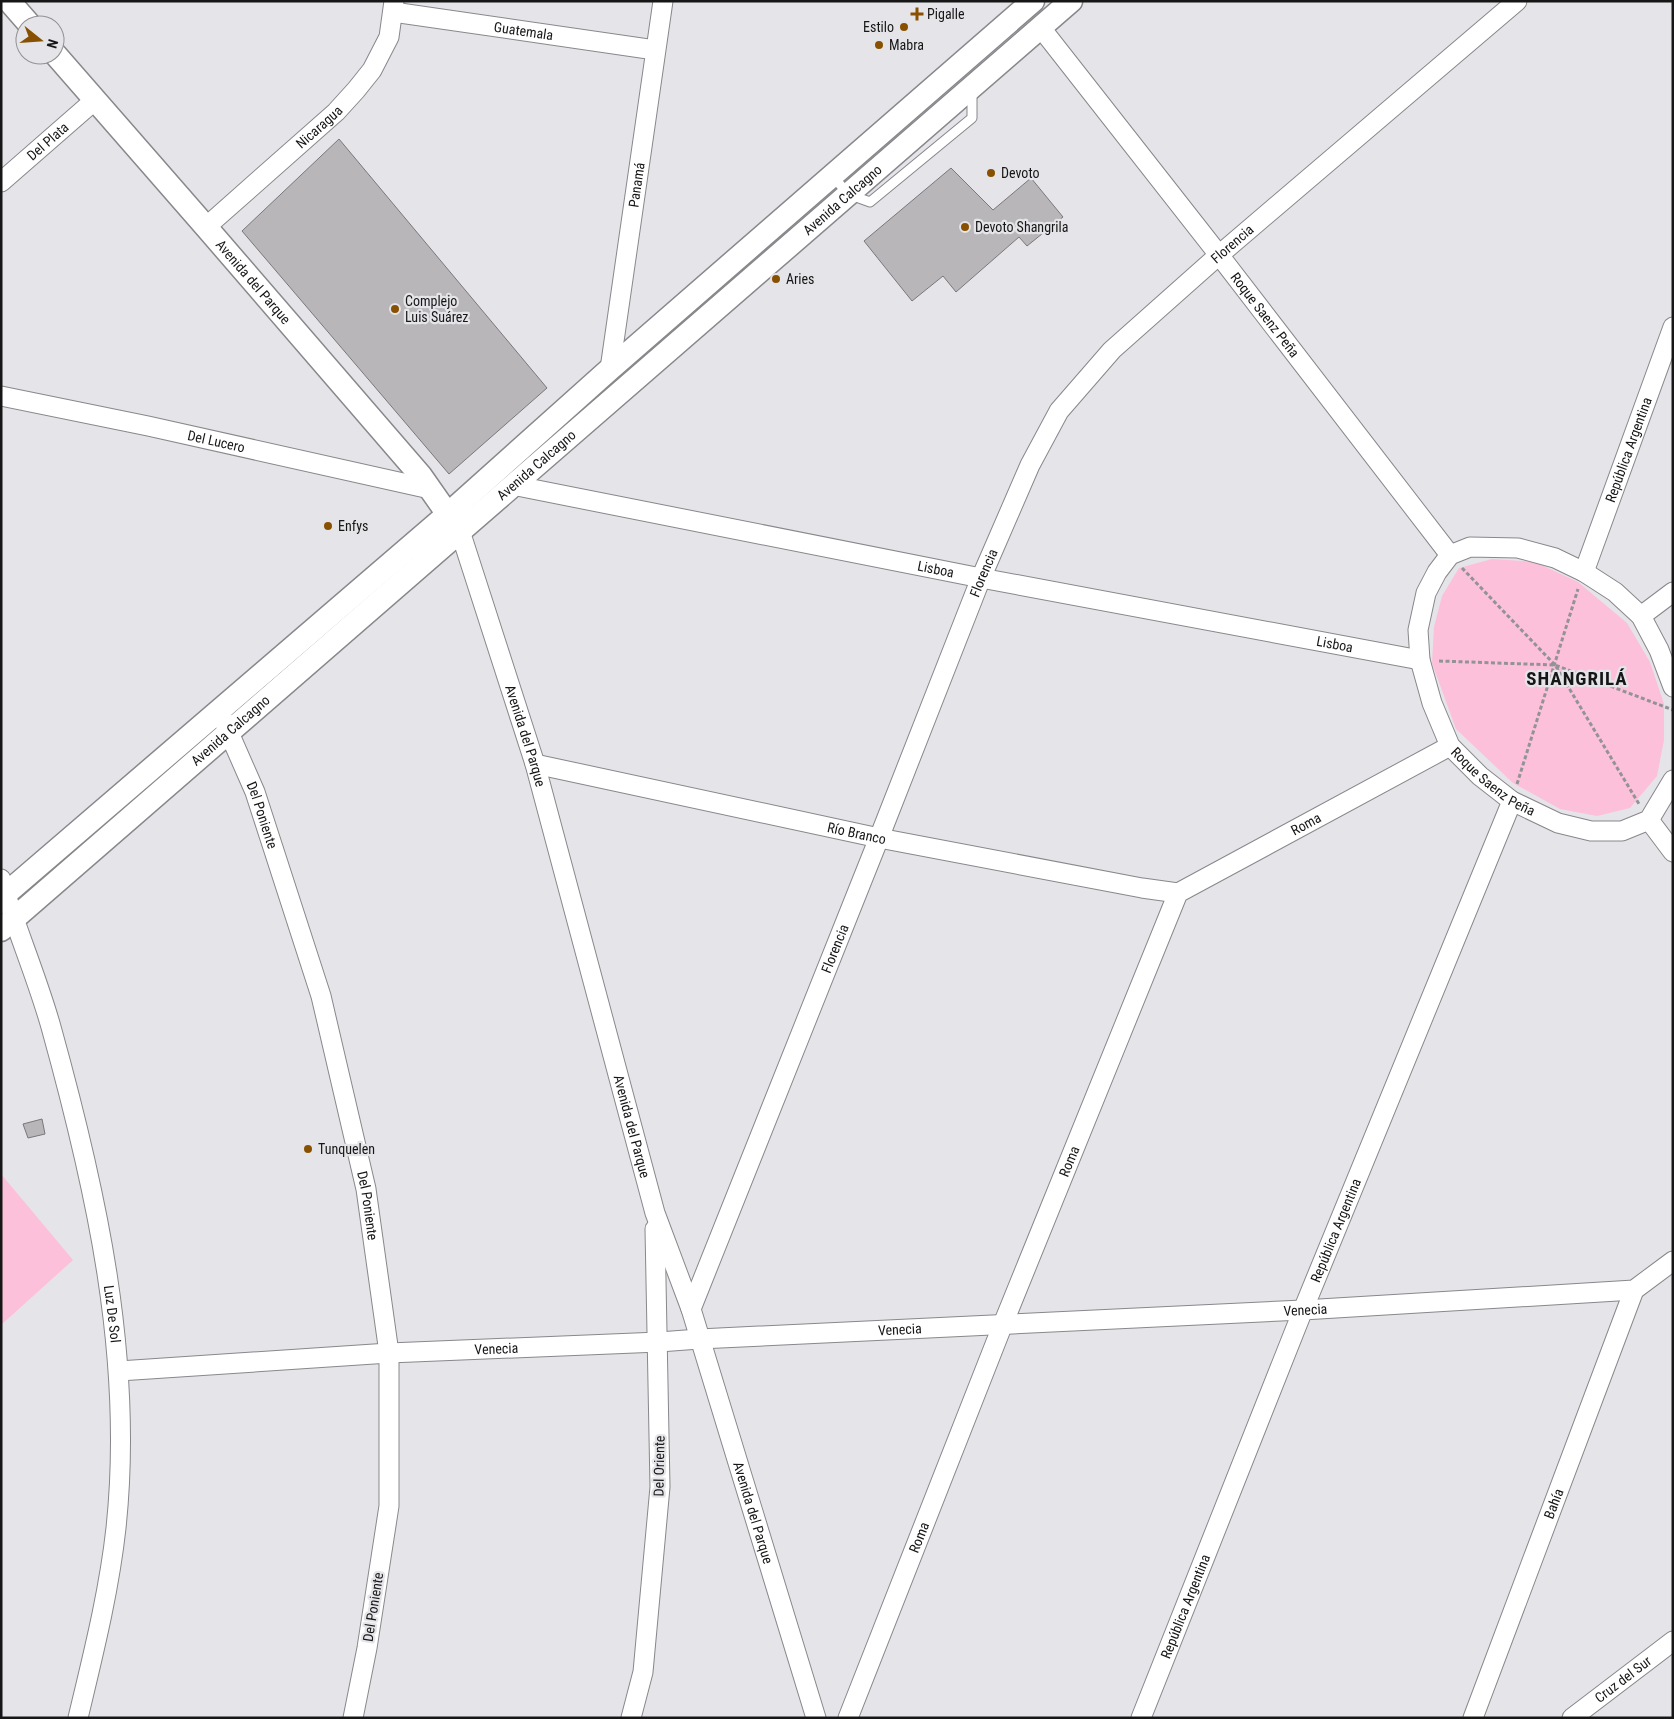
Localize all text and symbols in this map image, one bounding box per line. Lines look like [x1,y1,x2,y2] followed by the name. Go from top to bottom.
[927,6,965,22] place label: Pigalle
[911,8,923,20] marker: Pigalle
[15,15,65,65] north arrow
[493,19,554,43] street label: Guatemala
[863,19,894,35] place label: Estilo
[898,21,910,33] marker: Estilo
[44,37,61,50] text: N
[889,37,924,53] place label: Mabra
[873,39,885,51] marker: Mabra
[293,103,346,152] street label: Nicaragua
[24,119,72,164] street label: Del Plata
[625,161,648,208] street label: Panamá
[800,161,885,238] street label: Avenida Calcagno
[1001,165,1039,181] place label: Devoto
[985,167,997,179] marker: Devoto
[975,219,1068,235] place label: Devoto Shangrila
[959,221,971,233] marker: Devoto Shangrila
[1208,221,1257,266] street label: Florencia
[213,236,294,327] street label: Avenida del Parque
[1227,269,1303,360] street label: Roque Saenz Peña
[786,271,815,287] place label: Aries
[770,273,782,285] marker: Aries
[405,293,469,325] place label: Complejo Luis Suárez
[389,303,401,315] marker: Complejo Luis Suárez
[1602,395,1655,505] street label: República Argentina
[186,427,247,455] street label: Del Lucero
[494,427,579,503] street label: Avenida Calcagno
[338,518,368,534] place label: Enfys
[322,520,334,532] marker: Enfys
[966,546,1001,599] street label: Florencia
[916,558,955,580] street label: Lisboa
[1315,633,1354,655] street label: Lisboa
[1526,667,1628,690] district label: SHANGRILÁ
[502,683,549,789] street label: Avenida del Parque
[188,692,273,769] street label: Avenida Calcagno
[1448,744,1538,819] street label: Roque Saenz Peña
[243,779,281,851] street label: Del Poniente
[1288,809,1324,838] street label: Roma
[826,819,887,847] street label: Río Branco
[818,922,852,975] street label: Florencia
[610,1073,653,1180] street label: Avenida del Parque
[318,1141,375,1157] place label: Tunquelen
[302,1143,314,1155] marker: Tunquelen
[1056,1144,1082,1179] street label: Roma
[354,1169,381,1242] street label: Del Poniente
[1307,1176,1364,1285] street label: República Argentina
[101,1284,124,1343] street label: Luz De Sol
[1283,1301,1328,1319] street label: Venecia
[878,1320,922,1338] street label: Venecia
[474,1340,519,1358] street label: Venecia
[650,1435,668,1497] street label: Del Oriente
[730,1460,776,1566] street label: Avenida del Parque
[1541,1486,1567,1521] street label: Bahía
[906,1520,932,1555] street label: Roma
[1157,1552,1213,1661] street label: República Argentina
[360,1571,386,1643] street label: Del Poniente
[1592,1653,1654,1706] street label: Cruz del Sur

